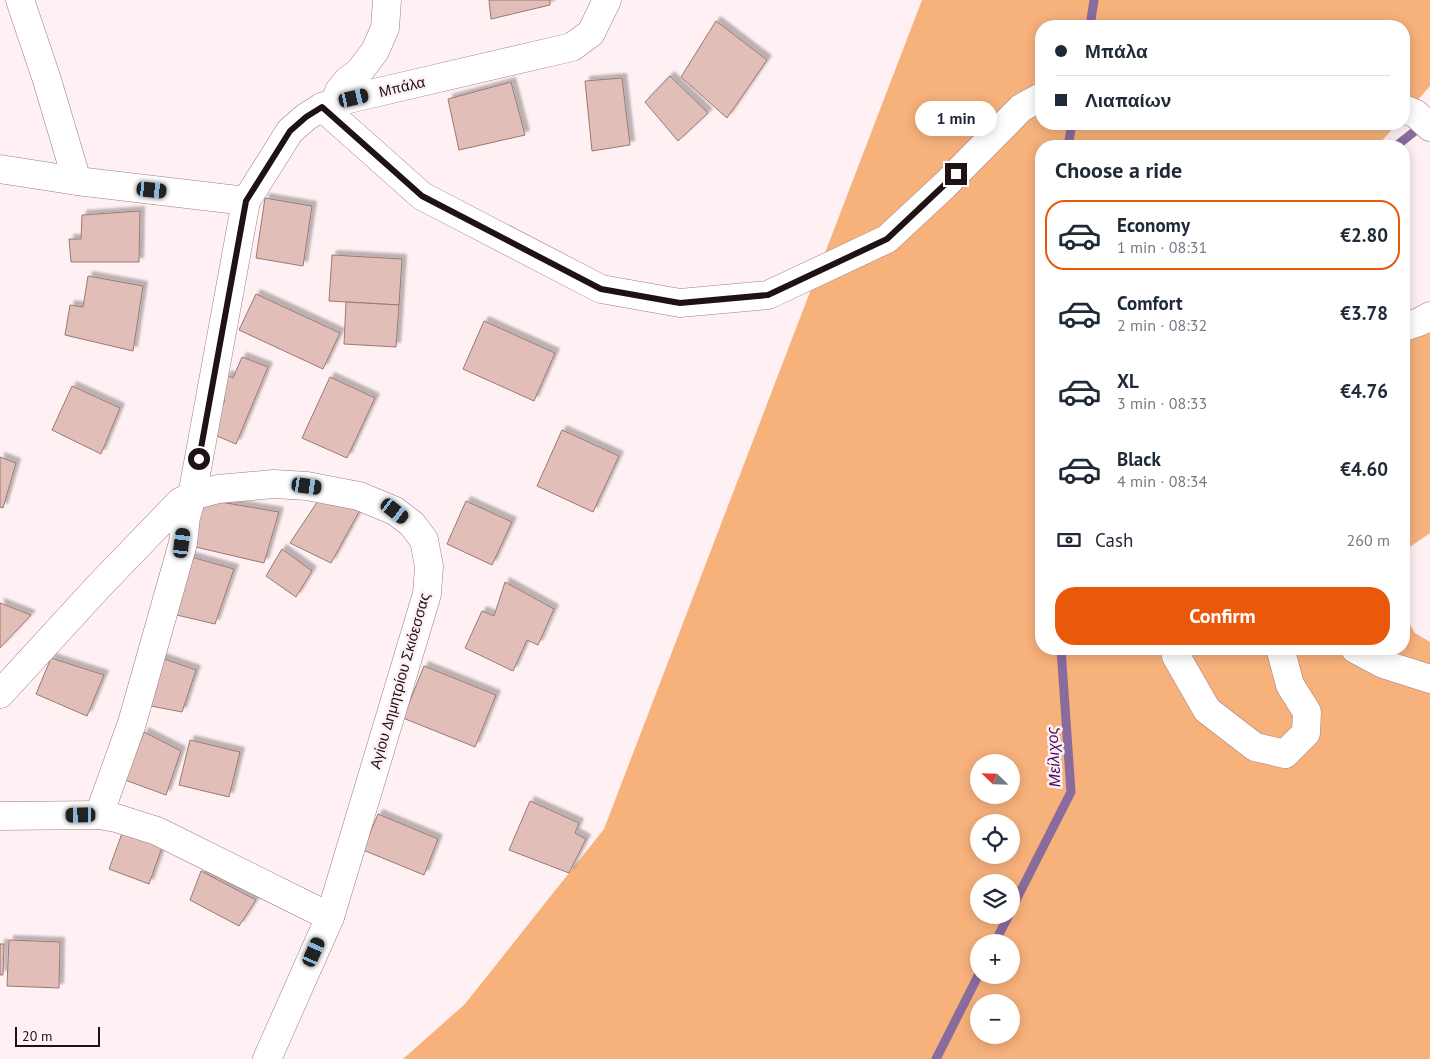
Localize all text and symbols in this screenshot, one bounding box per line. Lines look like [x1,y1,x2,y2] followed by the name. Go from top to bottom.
[1085,39,1148,63] text: Μπάλα
[377,72,427,101] street label: Μπάλα
[337,87,370,109] car
[1085,88,1171,112] text: Λιαπαίων
[915,101,997,136] callout: 1 min
[936,108,976,128] text: 1 min
[1055,156,1182,184] text: Choose a ride
[945,163,967,185] route end
[136,181,167,199] car
[1057,213,1102,258] icon: car
[1117,213,1190,237] text: Economy
[1340,223,1388,247] text: €2.80
[1117,237,1207,257] text: 1 min · 08:31
[1057,291,1102,336] icon: car
[1117,291,1183,315] text: Comfort
[1340,301,1388,325] text: €3.78
[1117,315,1207,335] text: 2 min · 08:32
[1057,369,1102,414] icon: car
[1117,369,1139,393] text: XL
[1340,379,1388,403] text: €4.76
[1117,393,1207,413] text: 3 min · 08:33
[1057,447,1102,492] icon: car
[1117,447,1161,471] text: Black
[188,448,210,470] route start
[1340,457,1388,481] text: €4.60
[1117,471,1207,491] text: 4 min · 08:34
[291,476,322,496] car
[378,496,411,526] car
[1055,526,1083,554] icon: cash
[172,527,191,559] car
[1095,528,1133,552] text: Cash
[1347,530,1390,550] text: 260 m
[1055,587,1390,645] button: Confirm
[365,591,434,771] street label: Αγίου Δημητρίου Σκιόεσσας
[1041,726,1065,788] water label: Μείλιχος
[970,754,1020,804] north arrow
[970,754,1020,1044] map controls
[65,807,96,823] car
[970,814,1020,864] button: locate
[970,874,1020,924] button: layers
[970,934,1020,984] button: +
[301,935,326,969] car
[970,994,1020,1044] button: −
[15,1024,100,1047] scale bar
[22,1027,52,1045] text: 20 m

